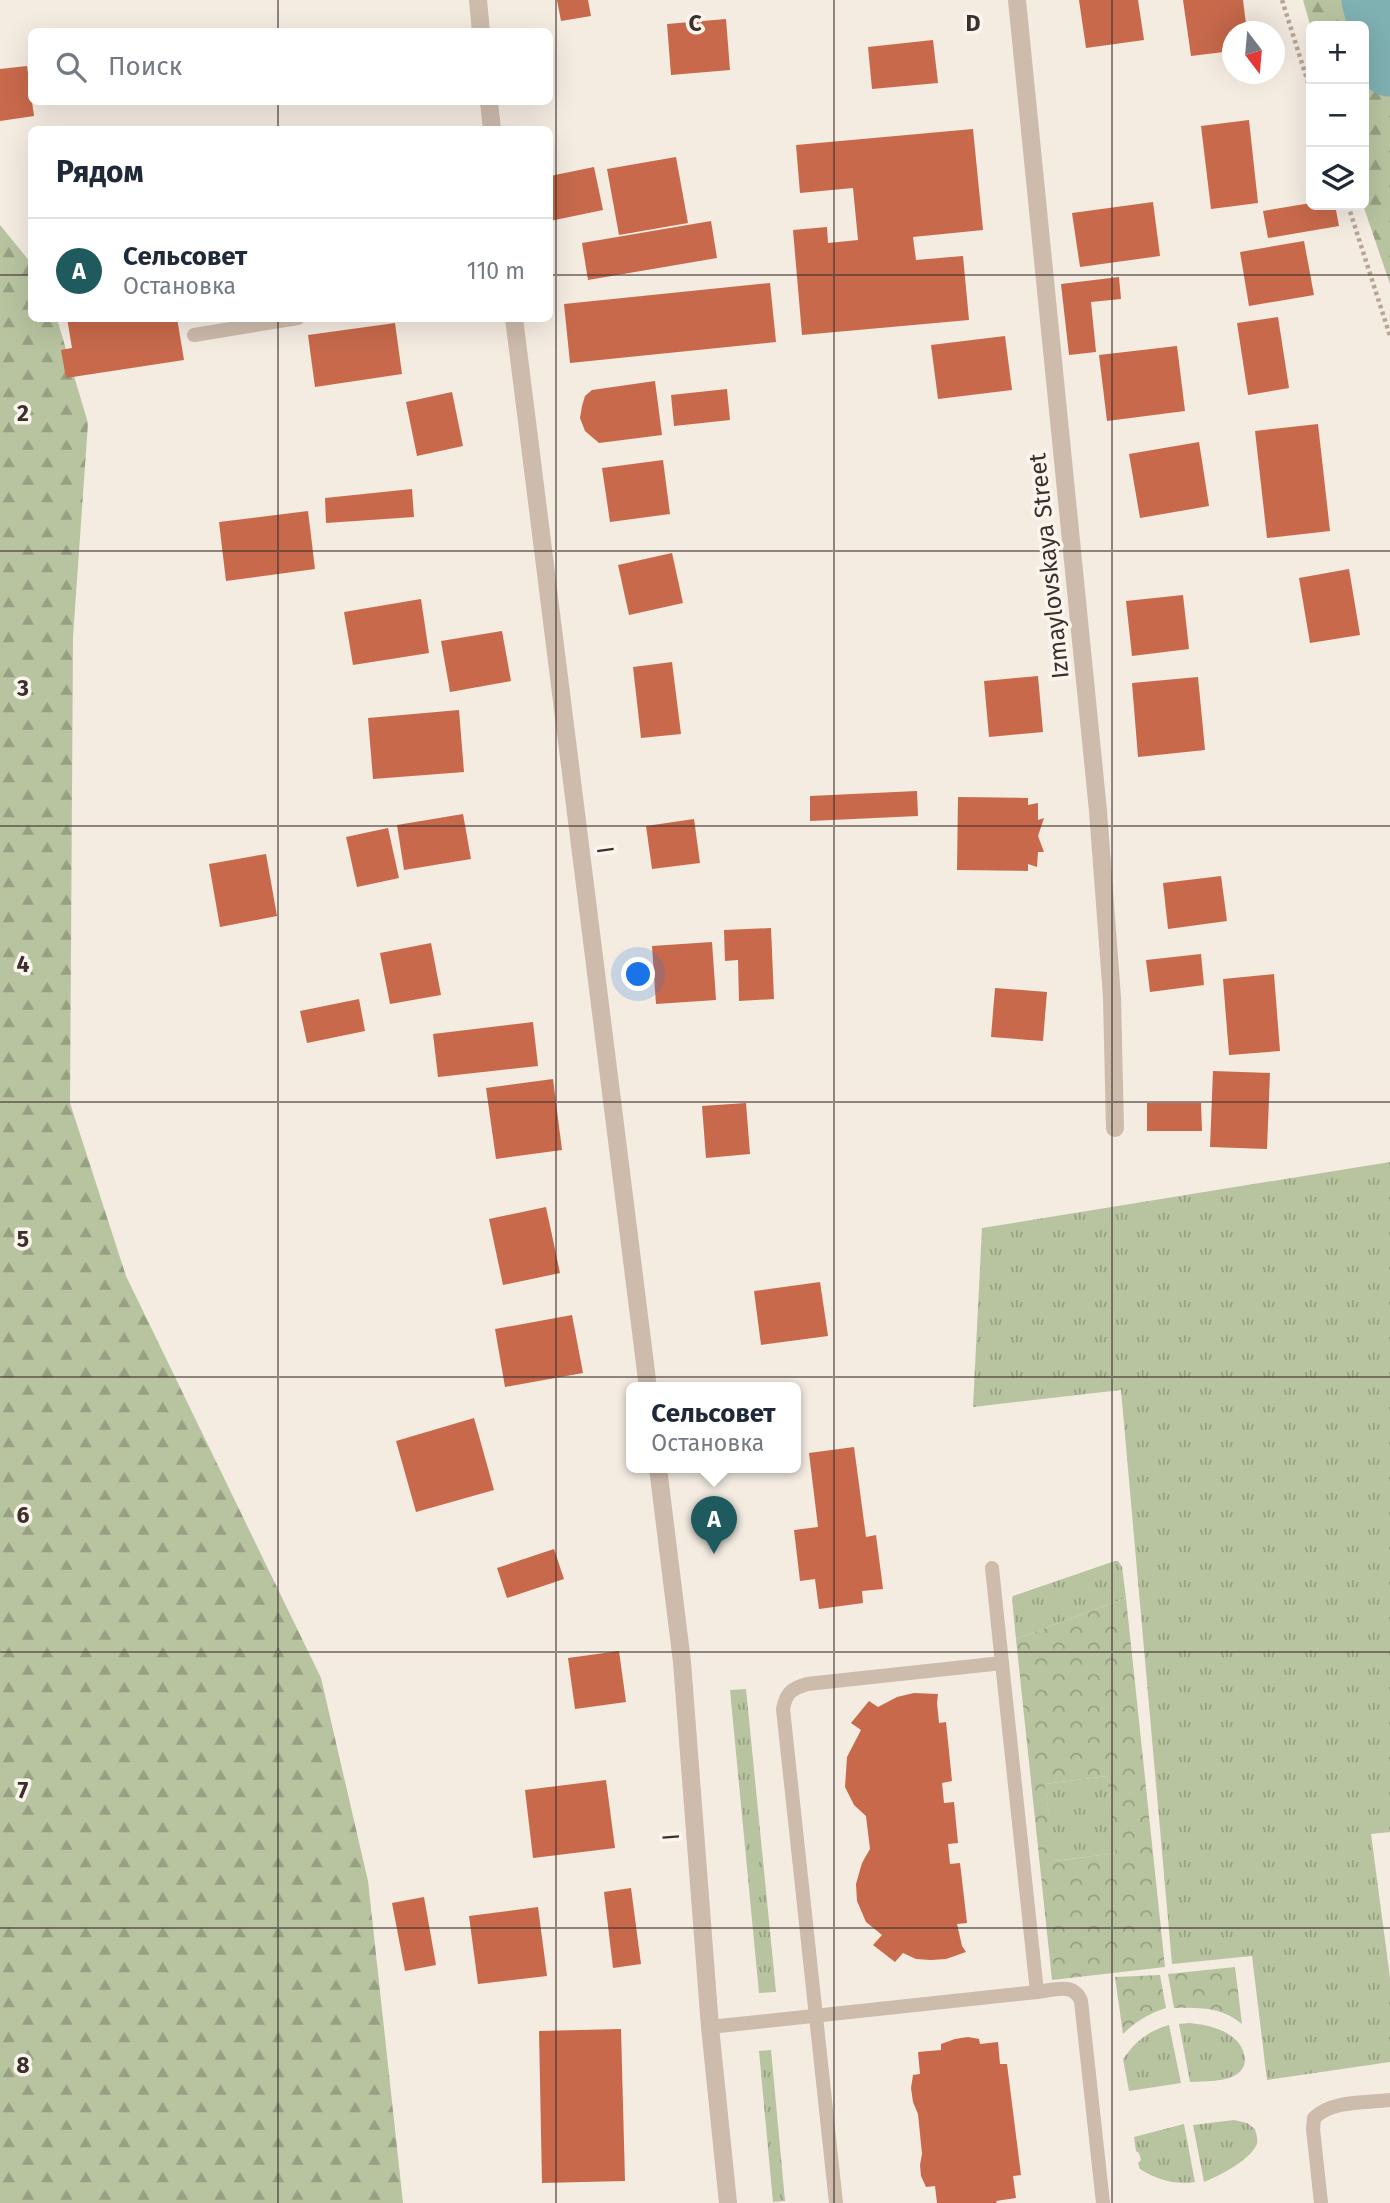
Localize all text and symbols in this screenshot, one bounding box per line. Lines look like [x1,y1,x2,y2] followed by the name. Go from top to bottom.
[688,9,702,37] text: C
[966,9,981,37] text: D
[1222,21,1285,84] north arrow
[1306,21,1369,210] map controls
[1306,21,1369,84] button: +
[28,28,553,105] search box
[52,48,90,86] icon: search
[108,51,182,82] text: Поиск
[1306,84,1369,147] button: −
[1306,147,1369,210] button: layers
[56,154,144,190] text: Рядом
[123,241,247,272] text: Сельсовет
[72,257,86,285] text: A
[467,257,525,285] text: 110 m
[123,272,236,300] text: Остановка
[17,399,29,427] text: 2
[1023,451,1075,680] street label: Izmaylovskaya Street
[16,674,29,702] text: 3
[591,845,619,855] street label: I
[17,950,30,978] text: 4
[621,957,655,991] your location
[17,1225,29,1253] text: 5
[626,1382,801,1473] popup
[651,1398,776,1429] text: Сельсовет
[651,1429,764,1457] text: Остановка
[691,1496,737,1554] pin: A
[17,1501,30,1529] text: 6
[18,1776,29,1804] text: 7
[657,1832,685,1842] street label: I
[16,2051,30,2079] text: 8

